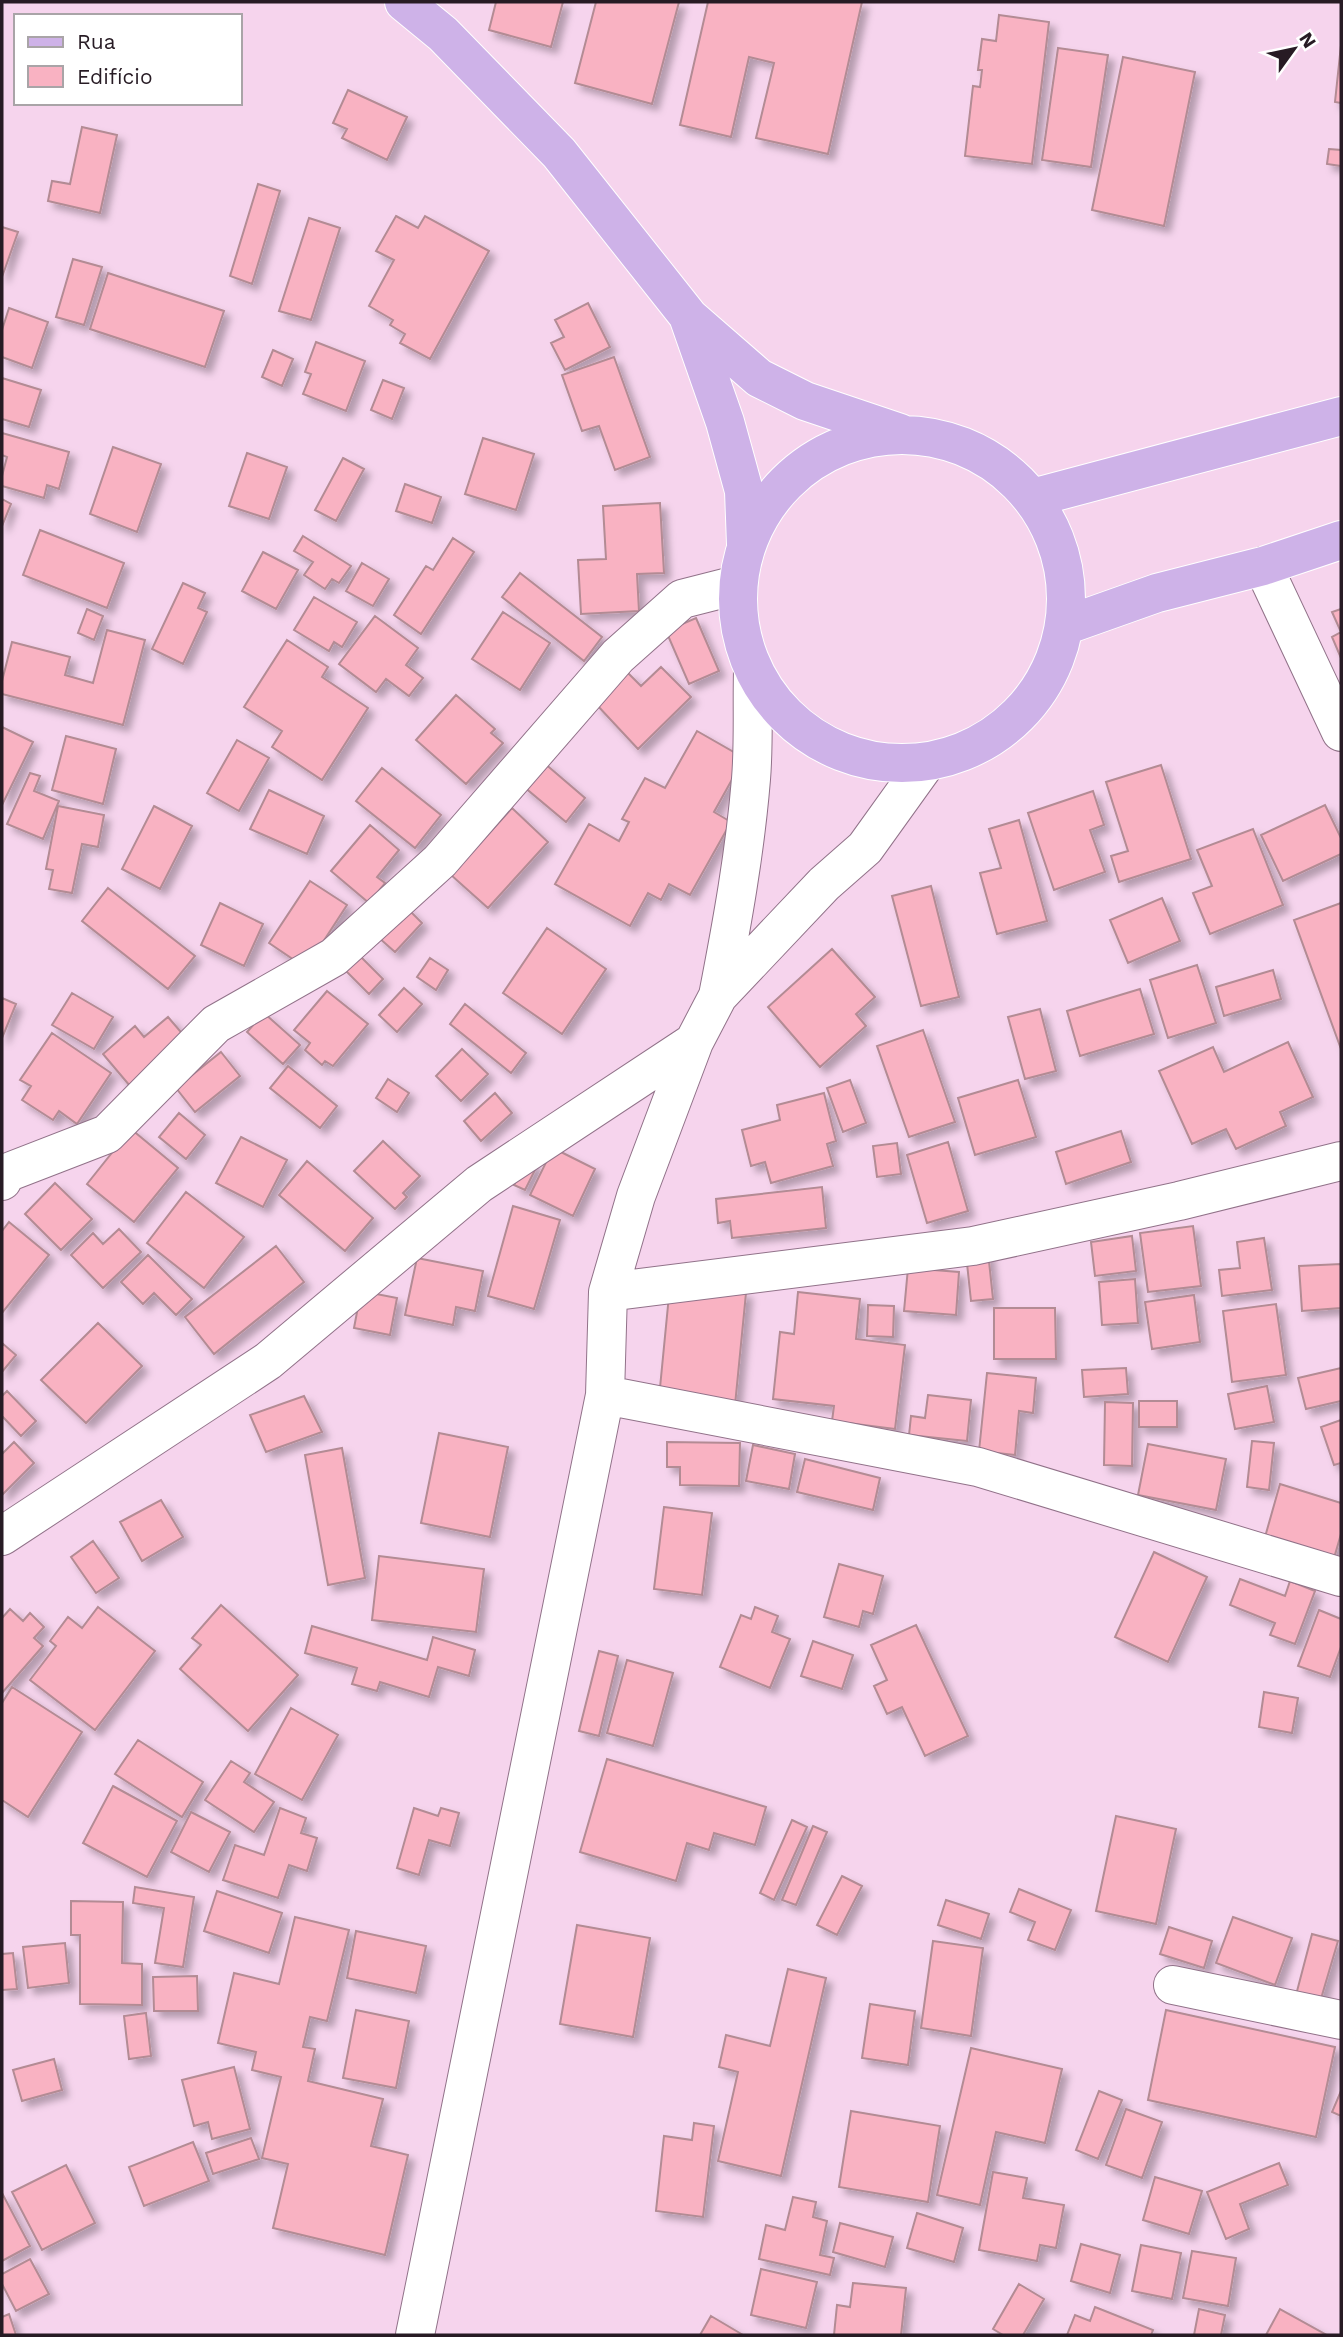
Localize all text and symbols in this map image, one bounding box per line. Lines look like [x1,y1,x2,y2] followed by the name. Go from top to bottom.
[14,14,242,105] legend
[1259,14,1329,84] north arrow
[1294,28,1321,52] text: N
[77,29,116,54] text: Rua
[77,64,153,89] text: Edifício

